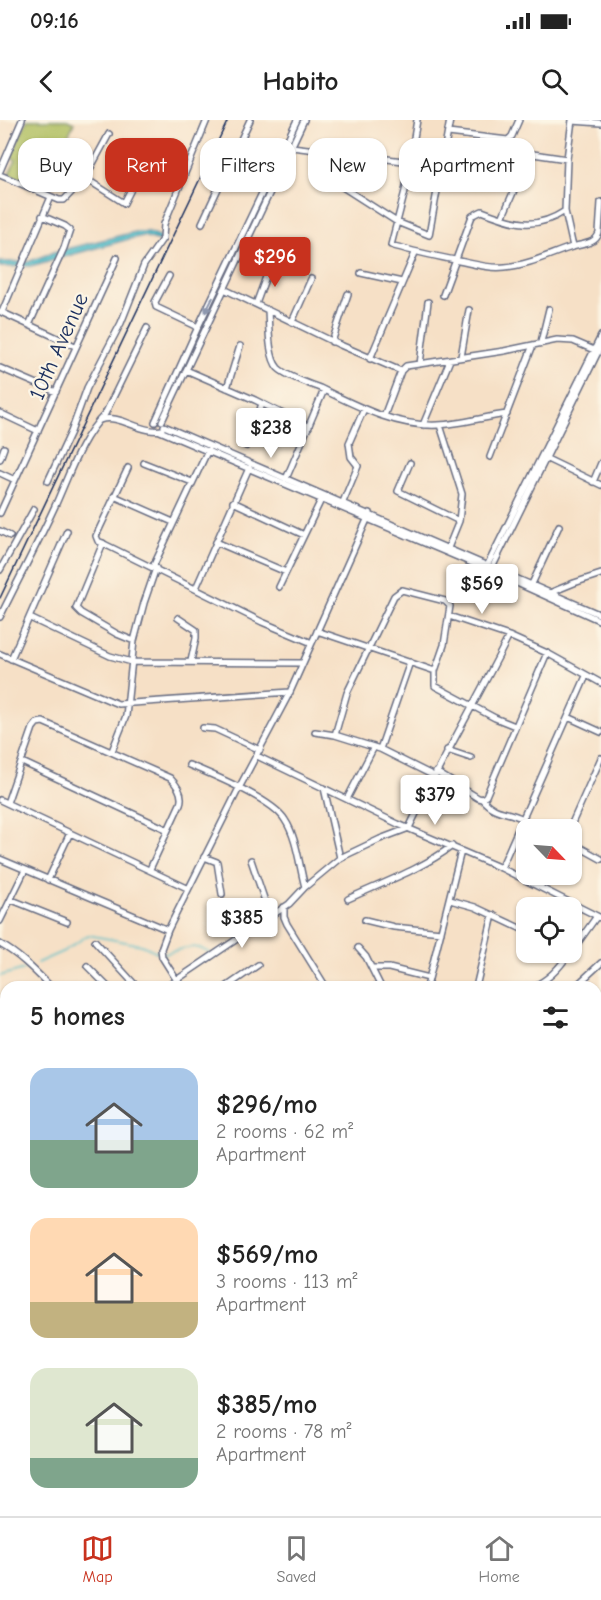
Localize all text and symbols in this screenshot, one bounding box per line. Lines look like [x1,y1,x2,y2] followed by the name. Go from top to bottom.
[30,8,79,34] text: 09:16
[30,65,63,98] icon: back
[538,65,571,98] icon: search
[263,66,338,97] text: Habito
[18,138,93,192] chip: Buy
[105,138,188,192] chip: Rent
[200,138,296,192] chip: Filters
[308,138,387,192] chip: New
[399,138,535,192] chip: Apartment
[239,237,311,288] pin: $296
[254,245,296,268] text: $296
[24,289,94,404] street label: 10th Avenue
[204,297,213,314] one-way arrow
[235,408,307,459] pin: $238
[250,416,292,439] text: $238
[446,564,518,615] pin: $569
[460,572,504,595] text: $569
[399,775,471,826] pin: $379
[415,783,455,806] text: $379
[516,819,582,885] north arrow
[516,819,582,963] map controls
[516,897,582,963] button: locate
[206,898,278,949] pin: $385
[221,906,263,929] text: $385
[539,1001,572,1034] icon: filters
[30,1002,125,1032] text: 5 homes
[216,1090,317,1120] text: $296/mo
[78,1092,150,1164] icon: home
[216,1120,353,1143] text: 2 rooms · 62 m²
[216,1143,306,1166] text: Apartment
[216,1240,318,1270] text: $569/mo
[78,1242,150,1314] icon: home
[216,1270,357,1293] text: 3 rooms · 113 m²
[216,1293,306,1316] text: Apartment
[216,1390,317,1420] text: $385/mo
[78,1392,150,1464] icon: home
[216,1420,352,1443] text: 2 rooms · 78 m²
[216,1443,306,1466] text: Apartment
[81,1532,114,1586] tab: Map
[276,1532,316,1586] tab: Saved
[479,1532,520,1586] tab: Home

